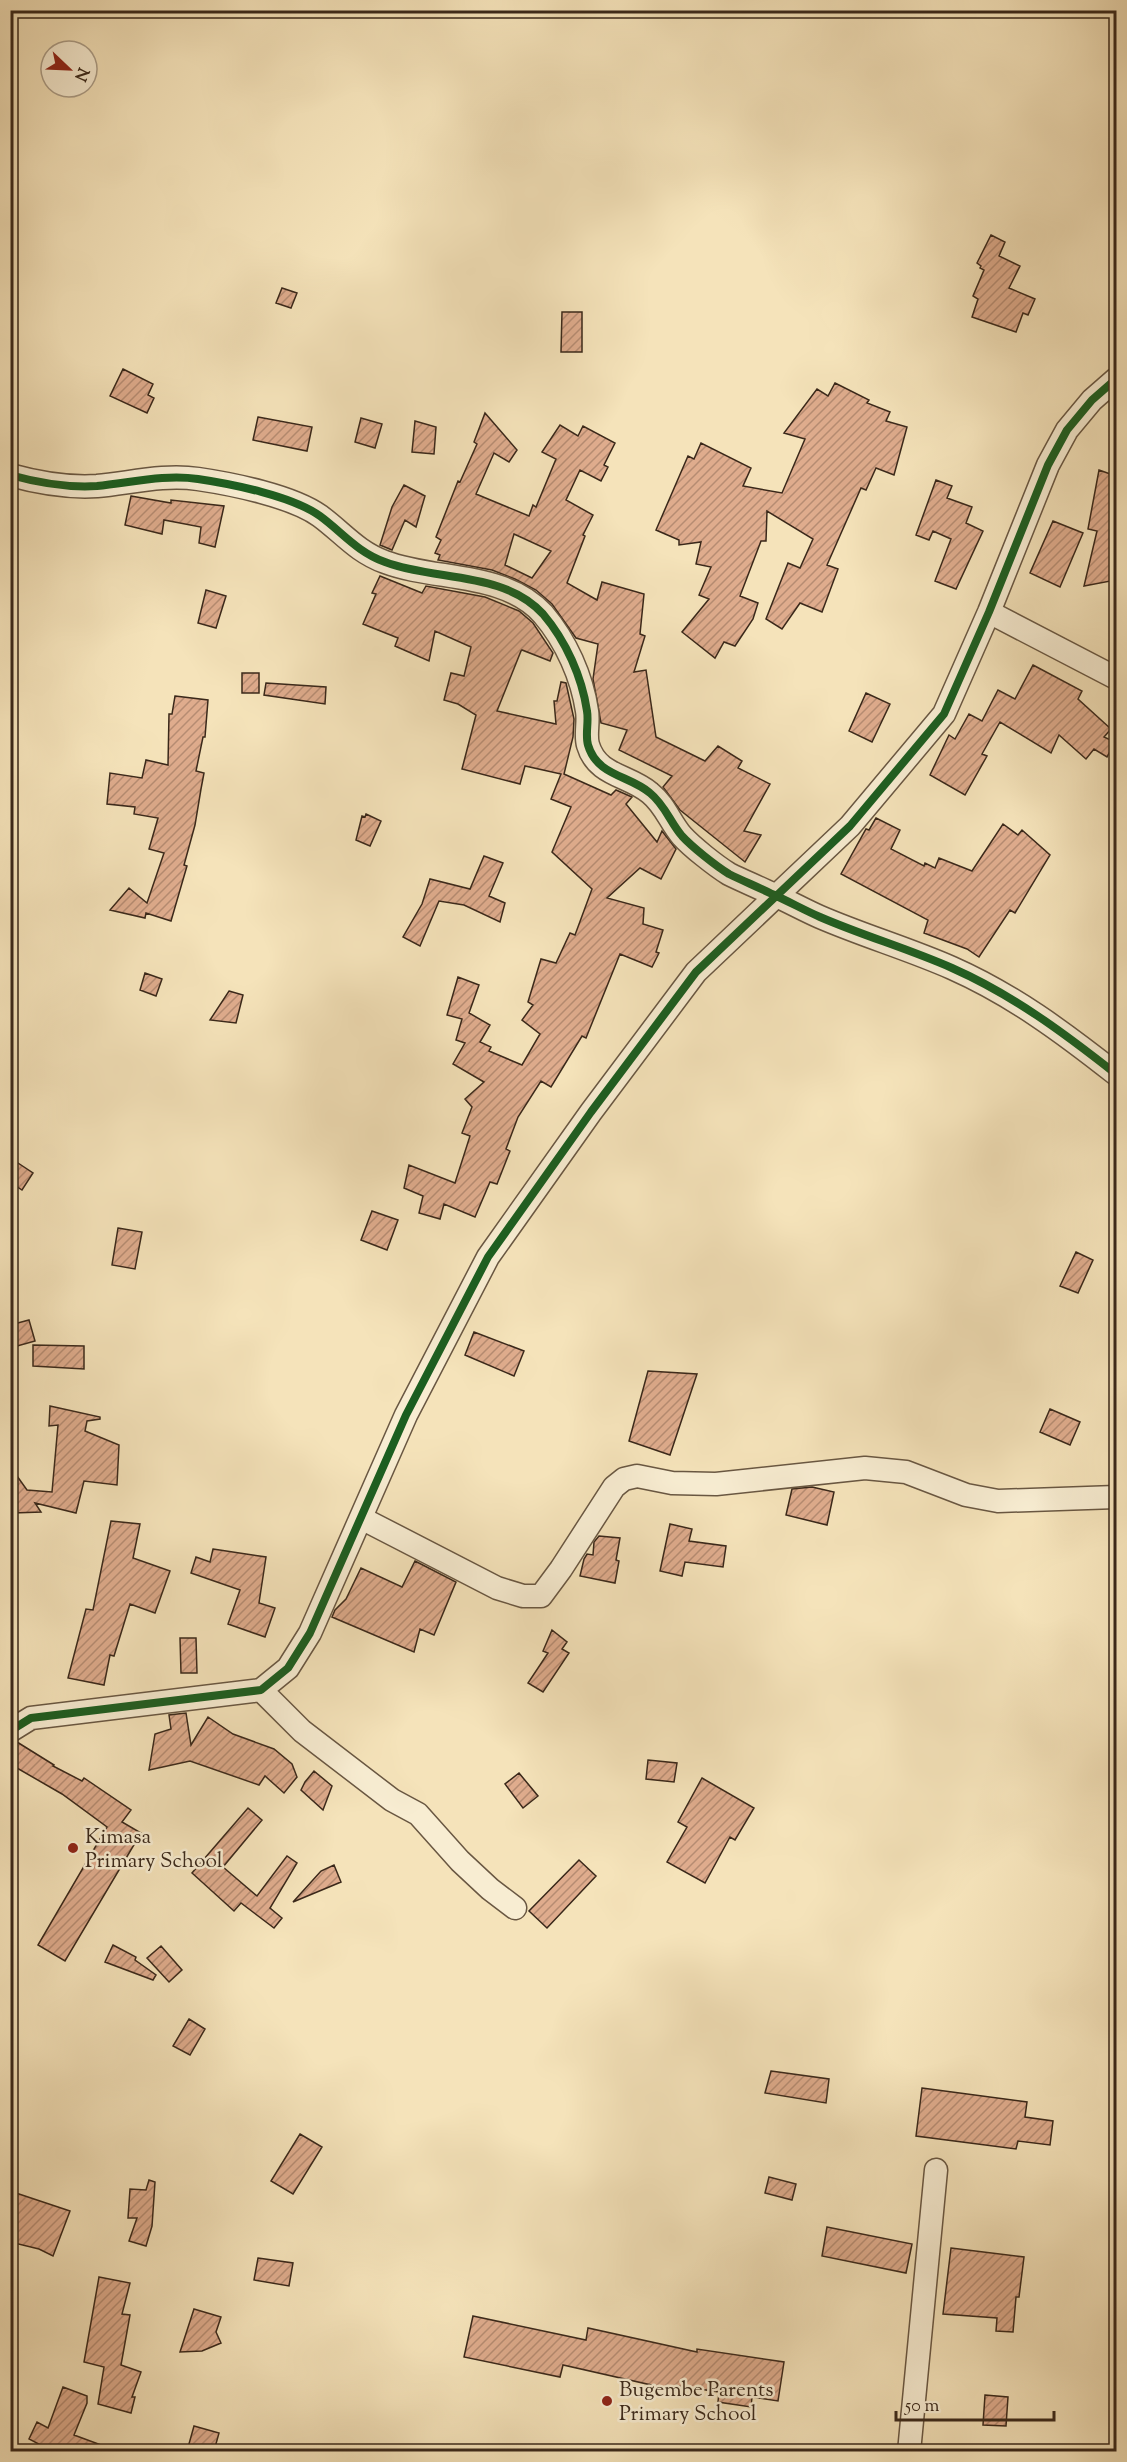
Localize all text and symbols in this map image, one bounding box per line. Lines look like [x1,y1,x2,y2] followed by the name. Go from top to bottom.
[39,39,99,99] north arrow
[67,64,94,84] text: N
[85,1823,223,1877] place label: Kimasa Primary School
[66,1841,80,1855] marker: Kimasa Primary School
[619,2376,773,2430] place label: Bugembe Parents Primary School
[896,2384,1054,2422] scale bar
[600,2394,614,2408] marker: Bugembe Parents Primary School
[904,2394,940,2420] text: 50 m

